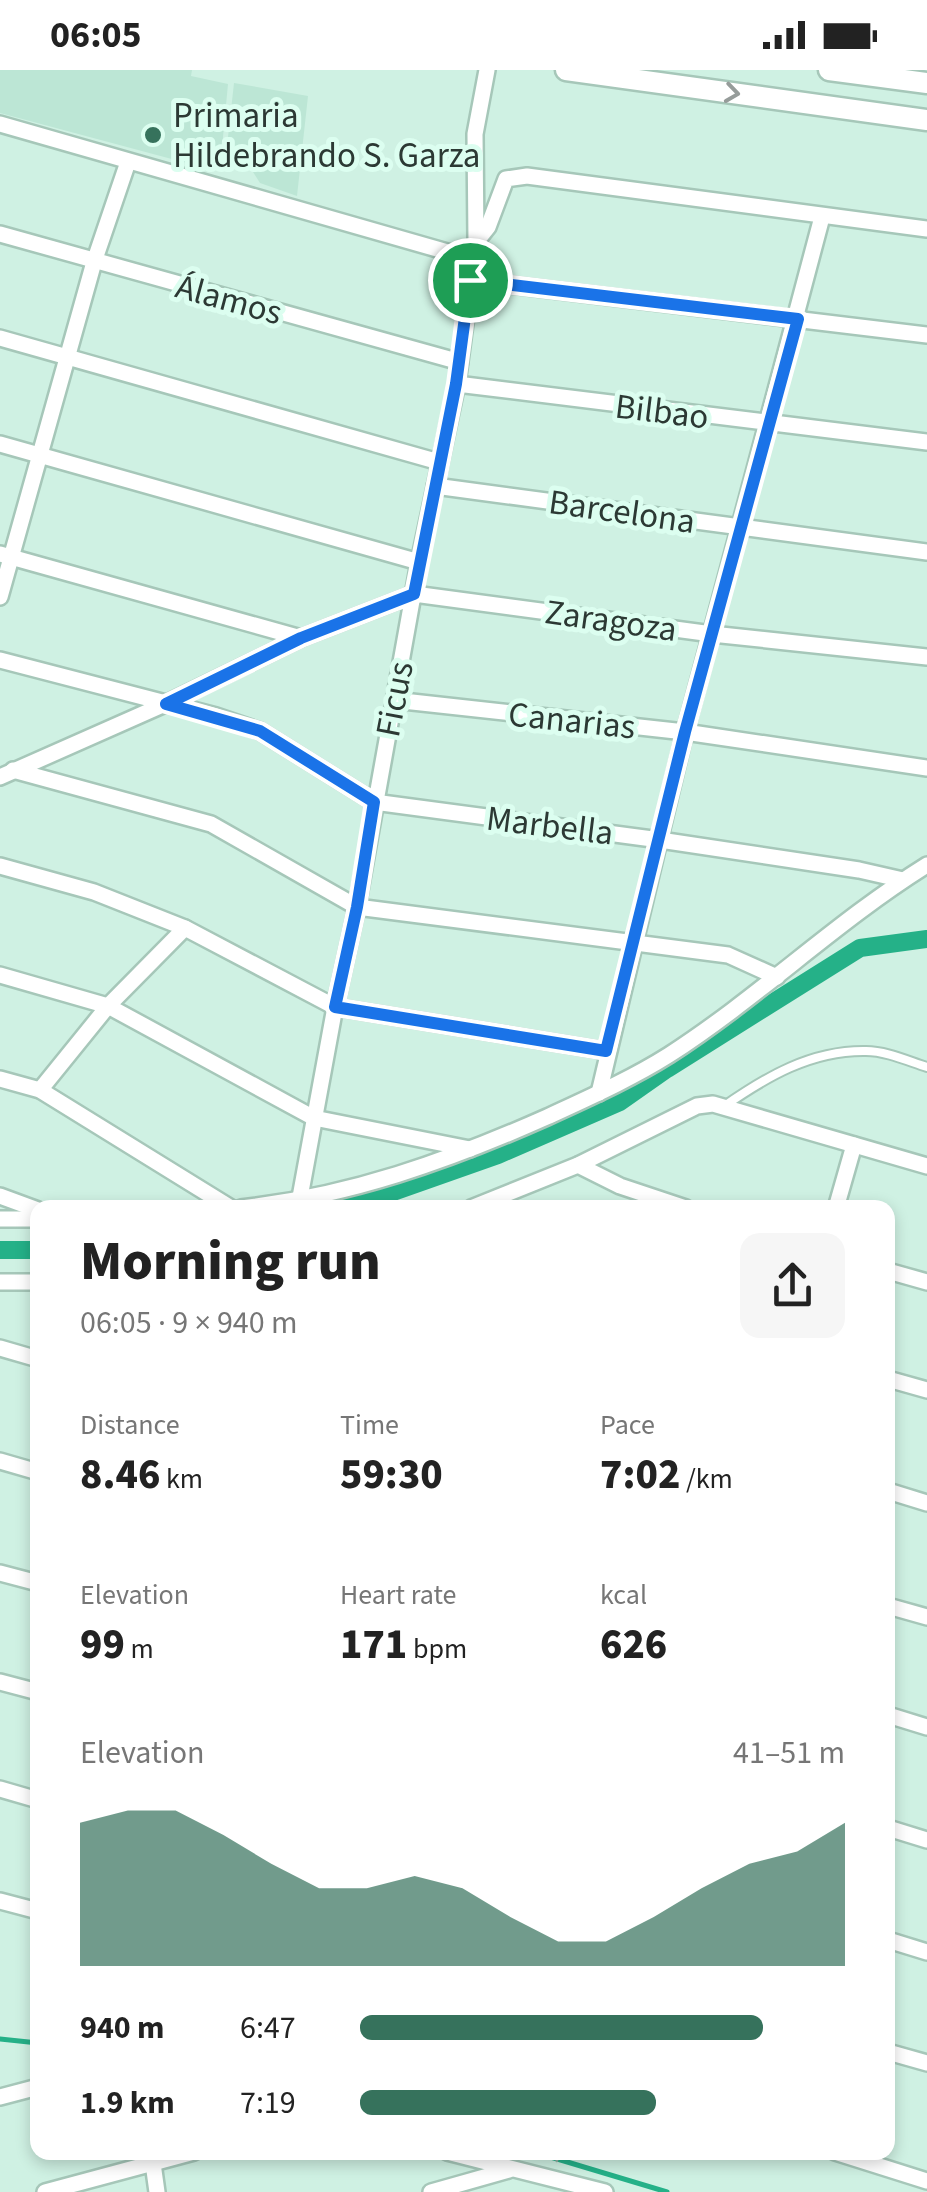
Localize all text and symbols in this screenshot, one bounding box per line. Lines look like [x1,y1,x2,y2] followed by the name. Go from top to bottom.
[50,8,142,62] text: 06:05
[723,81,740,102] one-way arrow
[173,91,480,181] place label: Primaria Hildebrando S. Garza
[142,124,164,146] marker: Primaria Hildebrando S. Garza
[428,238,513,323] pin
[443,253,498,308] icon: arrive
[170,262,287,338] street label: Álamos
[612,381,711,443] street label: Bilbao
[545,477,698,547] street label: Barcelona
[542,587,680,655] street label: Zaragoza
[363,657,427,741] street label: Ficus
[506,689,638,753] street label: Canarias
[484,793,616,859] street label: Marbella
[80,1223,381,1301] text: Morning run
[740,1233,845,1338] button: share
[80,1300,298,1346] text: 06:05 · 9 × 940 m
[80,1405,180,1445] text: Distance
[340,1405,399,1445] text: Time
[600,1405,655,1445] text: Pace
[80,1445,160,1505] text: 8.46
[340,1445,443,1505] text: 59:30
[600,1445,680,1505] text: 7:02
[160,1459,203,1499] text: km
[680,1459,733,1499] text: /km
[80,1575,189,1615] text: Elevation
[340,1575,456,1615] text: Heart rate
[600,1575,647,1615] text: kcal
[80,1615,125,1675] text: 99
[340,1615,407,1675] text: 171
[600,1615,667,1675] text: 626
[125,1629,154,1669] text: m
[407,1629,467,1669] text: bpm
[80,1730,205,1776] text: Elevation
[733,1730,845,1776] text: 41–51 m
[80,2005,165,2051] text: 940 m
[240,2005,296,2051] text: 6:47
[80,2080,175,2126] text: 1.9 km
[240,2080,296,2126] text: 7:19

